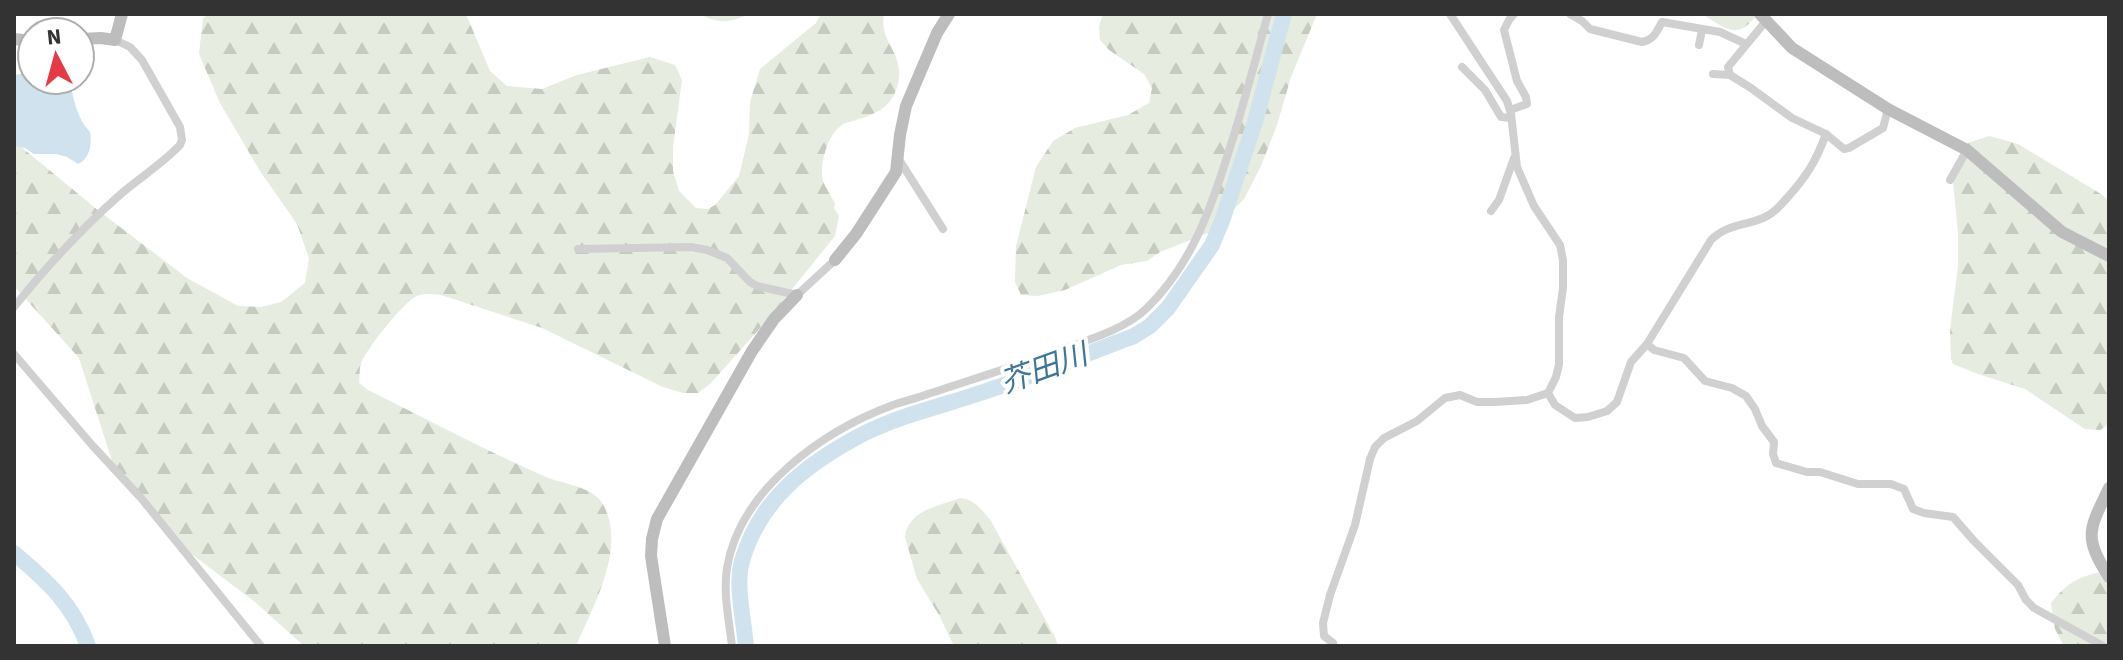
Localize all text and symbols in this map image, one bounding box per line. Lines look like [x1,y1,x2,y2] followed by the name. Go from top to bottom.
[16,16,96,96] north arrow
[45,20,63,54] text: N
[994,332,1096,405] water label: 芥田川

